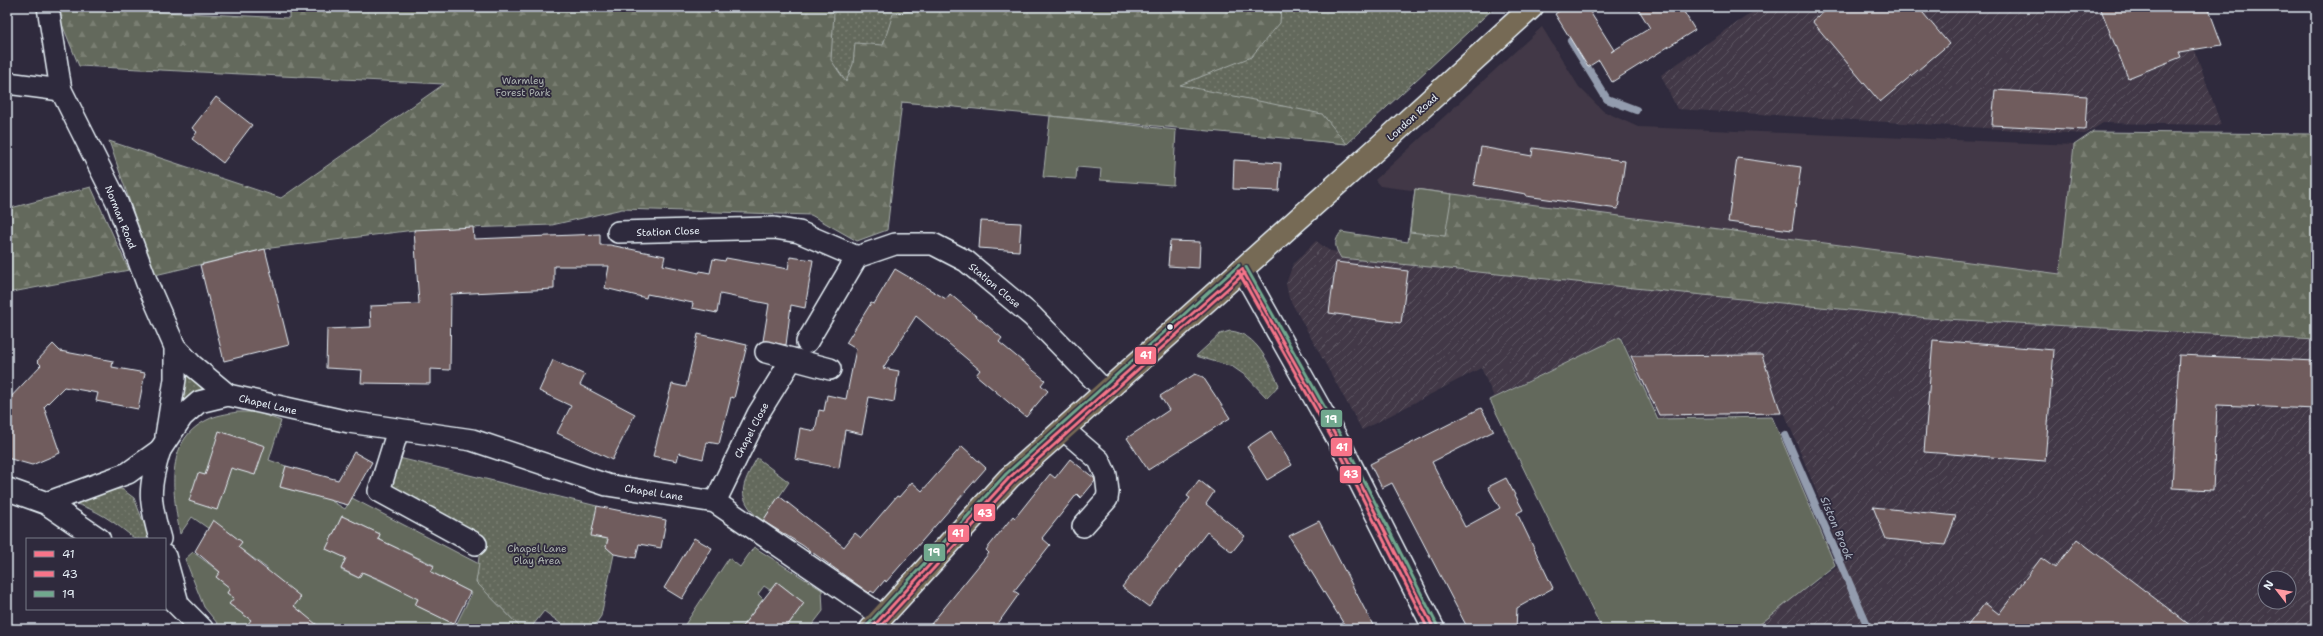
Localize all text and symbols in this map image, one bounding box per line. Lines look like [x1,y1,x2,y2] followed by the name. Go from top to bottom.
[496,74,551,99] park label: Warmley Forest Park
[1384,91,1441,144] street label: London Road
[102,184,139,251] street label: Norman Road
[636,224,700,239] street label: Station Close
[966,260,1023,311] street label: Station Close
[1165,322,1175,332] unlabelled marker
[1134,346,1157,365] line badge: 41
[1140,348,1152,363] text: 41
[238,391,299,418] street label: Chapel Lane
[731,400,772,460] street label: Chapel Close
[1320,409,1343,428] line badge: 19
[1325,412,1338,427] text: 19
[1330,437,1353,457] line badge: 41
[1336,440,1348,455] text: 41
[1339,465,1362,484] line badge: 43
[1344,467,1359,482] text: 43
[624,481,685,504] street label: Chapel Lane
[1816,494,1857,563] water label: Siston Brook
[973,503,996,522] line badge: 43
[978,506,993,521] text: 43
[947,524,970,543] line badge: 41
[952,526,964,541] text: 41
[26,538,166,610] legend
[507,542,567,567] park label: Chapel Lane Play Area
[923,543,946,562] line badge: 19
[928,545,941,560] text: 19
[62,546,75,562] text: 41
[62,566,78,582] text: 43
[2257,570,2297,610] north arrow
[2260,577,2278,593] text: N
[62,586,75,602] text: 19

